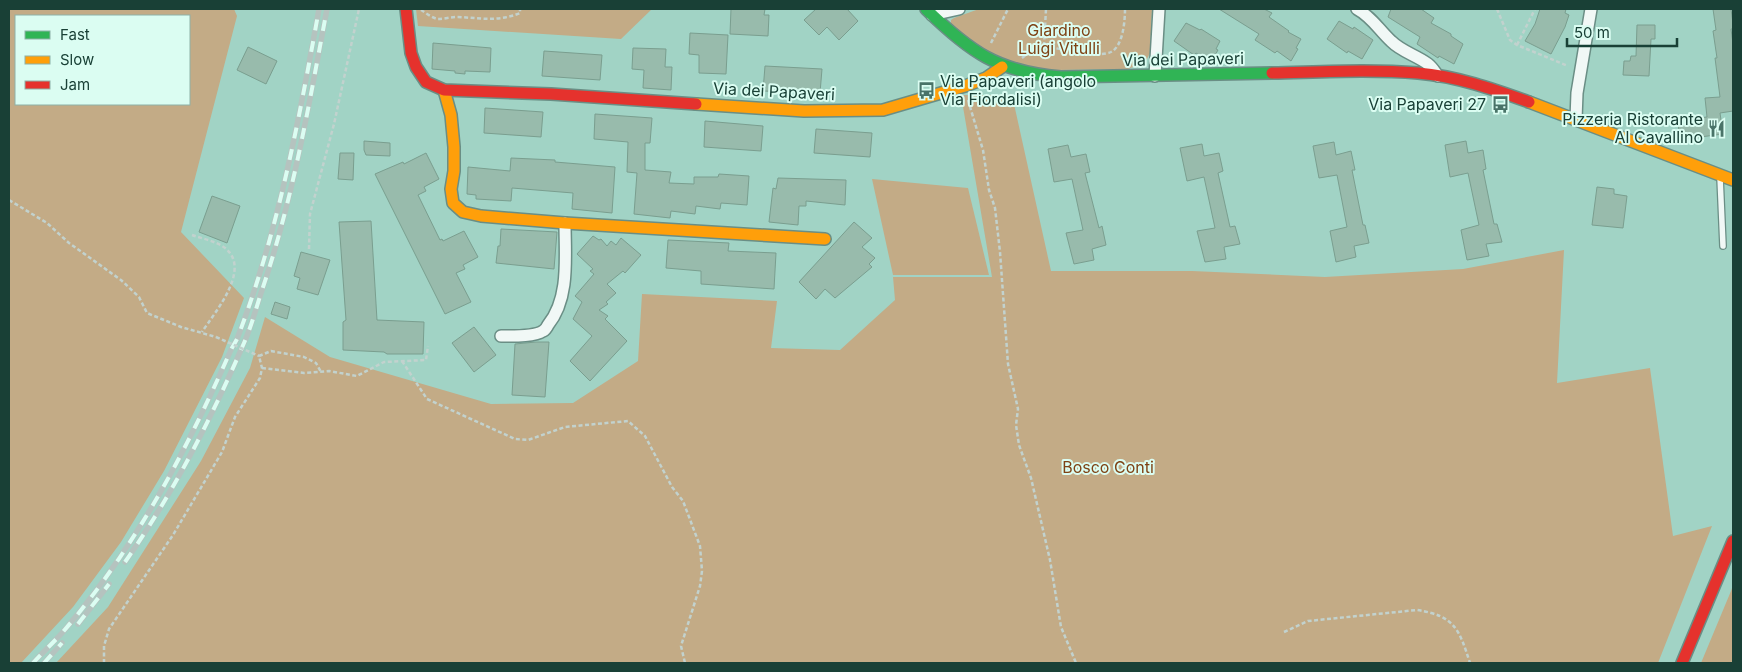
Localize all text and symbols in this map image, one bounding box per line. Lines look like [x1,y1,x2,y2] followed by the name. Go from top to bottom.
[15,15,190,105] legend
[1567,15,1677,47] scale bar
[1018,20,1100,58] park label: Giardino Luigi Vitulli
[1574,23,1610,42] text: 50 m
[60,25,90,44] text: Fast
[1122,48,1244,70] street label: Via dei Papaveri
[60,50,94,69] text: Slow
[940,71,1096,109] place label: Via Papaveri (angolo Via Fiordalisi)
[60,75,90,94] text: Jam
[713,78,835,104] street label: Via dei Papaveri
[916,80,936,100] bus stop icon: Via Papaveri (angolo Via Fiordalisi)
[1368,94,1486,114] place label: Via Papaveri 27
[1490,94,1510,114] bus stop icon: Via Papaveri 27
[1562,109,1703,147] place label: Pizzeria Ristorante Al Cavallino
[1707,118,1727,138] restaurant icon: Pizzeria Ristorante Al Cavallino
[1062,457,1154,477] park label: Bosco Conti

